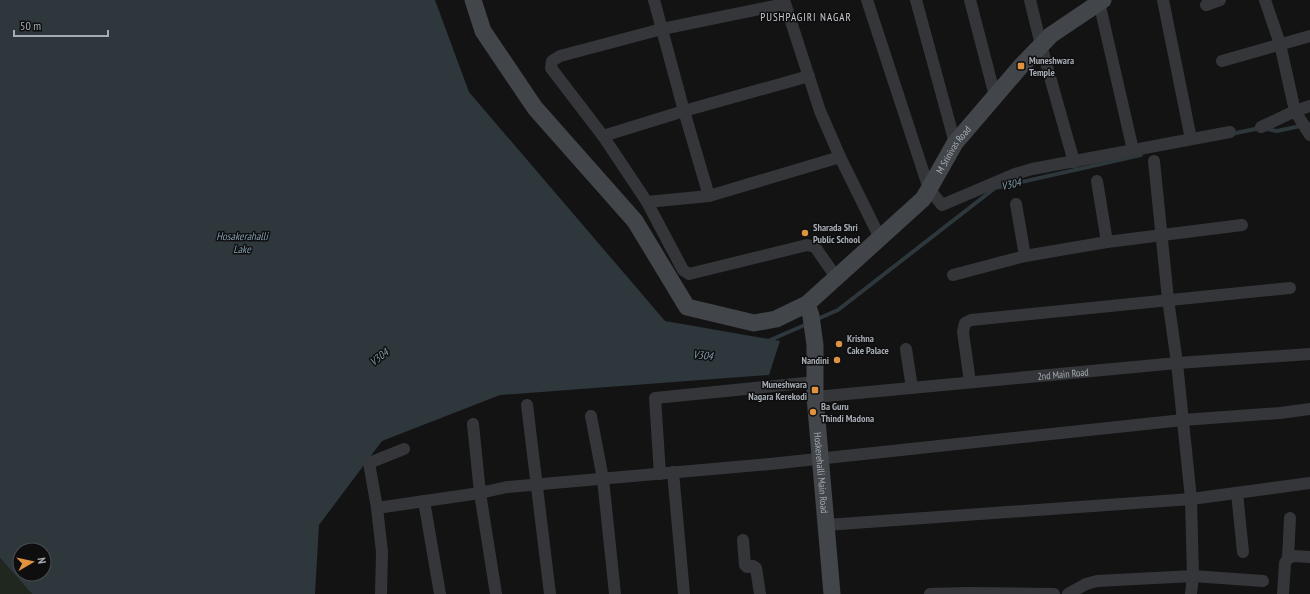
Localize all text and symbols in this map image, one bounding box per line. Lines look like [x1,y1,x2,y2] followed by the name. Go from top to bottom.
[760,10,852,24] district label: PUSHPAGIRI NAGAR
[14,12,108,38] scale bar
[20,18,41,33] text: 50 m
[1029,54,1074,79] place label: Muneshwara Temple
[1016,61,1026,71] marker: Muneshwara Temple
[933,123,974,176] street label: M Srinivas Road
[1000,175,1023,193] water label: V304
[813,221,861,246] place label: Sharada Shri Public School
[800,228,810,238] marker: Sharada Shri Public School
[216,229,269,256] water label: Hosakerahalli Lake
[847,332,889,357] place label: Krishna Cake Palace
[834,339,844,349] marker: Krishna Cake Palace
[367,345,392,369] water label: V304
[692,347,715,363] water label: V304
[802,354,829,367] place label: Nandini
[832,355,842,365] marker: Nandini
[1037,365,1089,383] street label: 2nd Main Road
[748,378,807,403] place label: Muneshwara Nagara Kerekodi
[810,385,820,395] marker: Muneshwara Nagara Kerekodi
[821,400,874,425] place label: Ba Guru Thindi Madona
[808,407,818,417] marker: Ba Guru Thindi Madona
[811,432,831,514] street label: Hoskerehalli Main Road
[12,542,52,582] north arrow
[34,556,49,565] text: N

